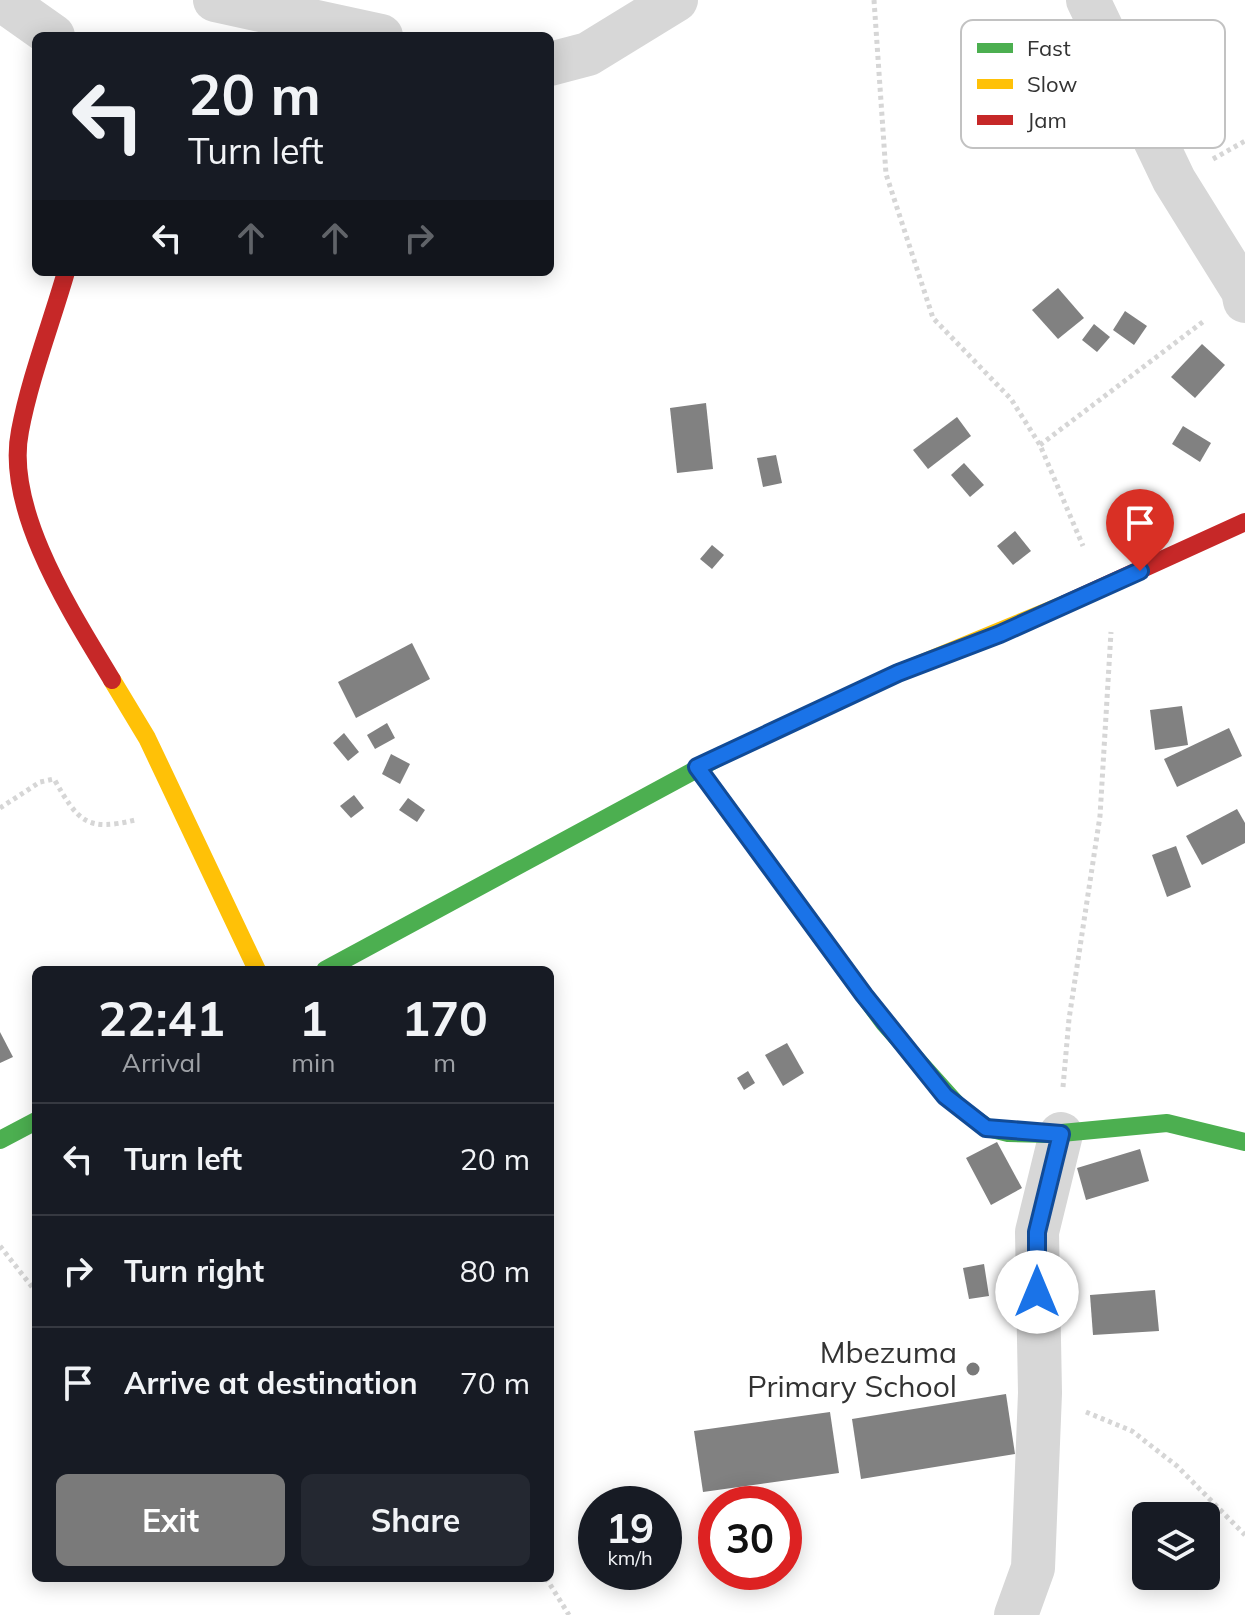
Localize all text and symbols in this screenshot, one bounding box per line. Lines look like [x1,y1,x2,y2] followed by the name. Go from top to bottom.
[961,20,1225,148] legend
[1027,34,1071,62] text: Fast
[188,59,321,129] text: 20 m
[56,64,160,168] icon: left
[1027,70,1077,98] text: Slow
[1027,106,1067,134] text: Jam
[188,128,324,173] text: Turn left
[145,216,189,260] icon: left
[229,216,273,260] icon: ahead
[313,216,357,260] icon: ahead
[397,216,441,260] icon: right
[1106,489,1174,571] pin
[1118,501,1162,545] icon: arrive
[98,988,225,1048] text: 22:41
[299,988,328,1048] text: 1
[402,988,488,1048] text: 170
[122,1046,201,1079] text: Arrival
[291,1046,335,1079] text: min
[433,1046,456,1079] text: m
[56,1137,100,1181] icon: left
[124,1140,242,1178] text: Turn left
[460,1140,530,1178] text: 20 m
[56,1249,100,1293] icon: right
[995,1250,1079,1334] position arrow
[124,1252,264,1290] text: Turn right
[460,1252,530,1290] text: 80 m
[747,1333,957,1405] place label: Mbezuma Primary School
[964,1360,982,1378] marker: Mbezuma Primary School
[56,1361,100,1405] icon: arrive
[124,1364,418,1402] text: Arrive at destination
[460,1364,530,1402] text: 70 m
[56,1474,285,1566] button: Exit
[301,1474,530,1566] button: Share
[698,1486,802,1590] speed limit sign: 30
[1132,1502,1220,1590] map controls
[1132,1502,1220,1590] button: layers
[606,1503,654,1553] text: 19
[607,1545,653,1570] text: km/h

